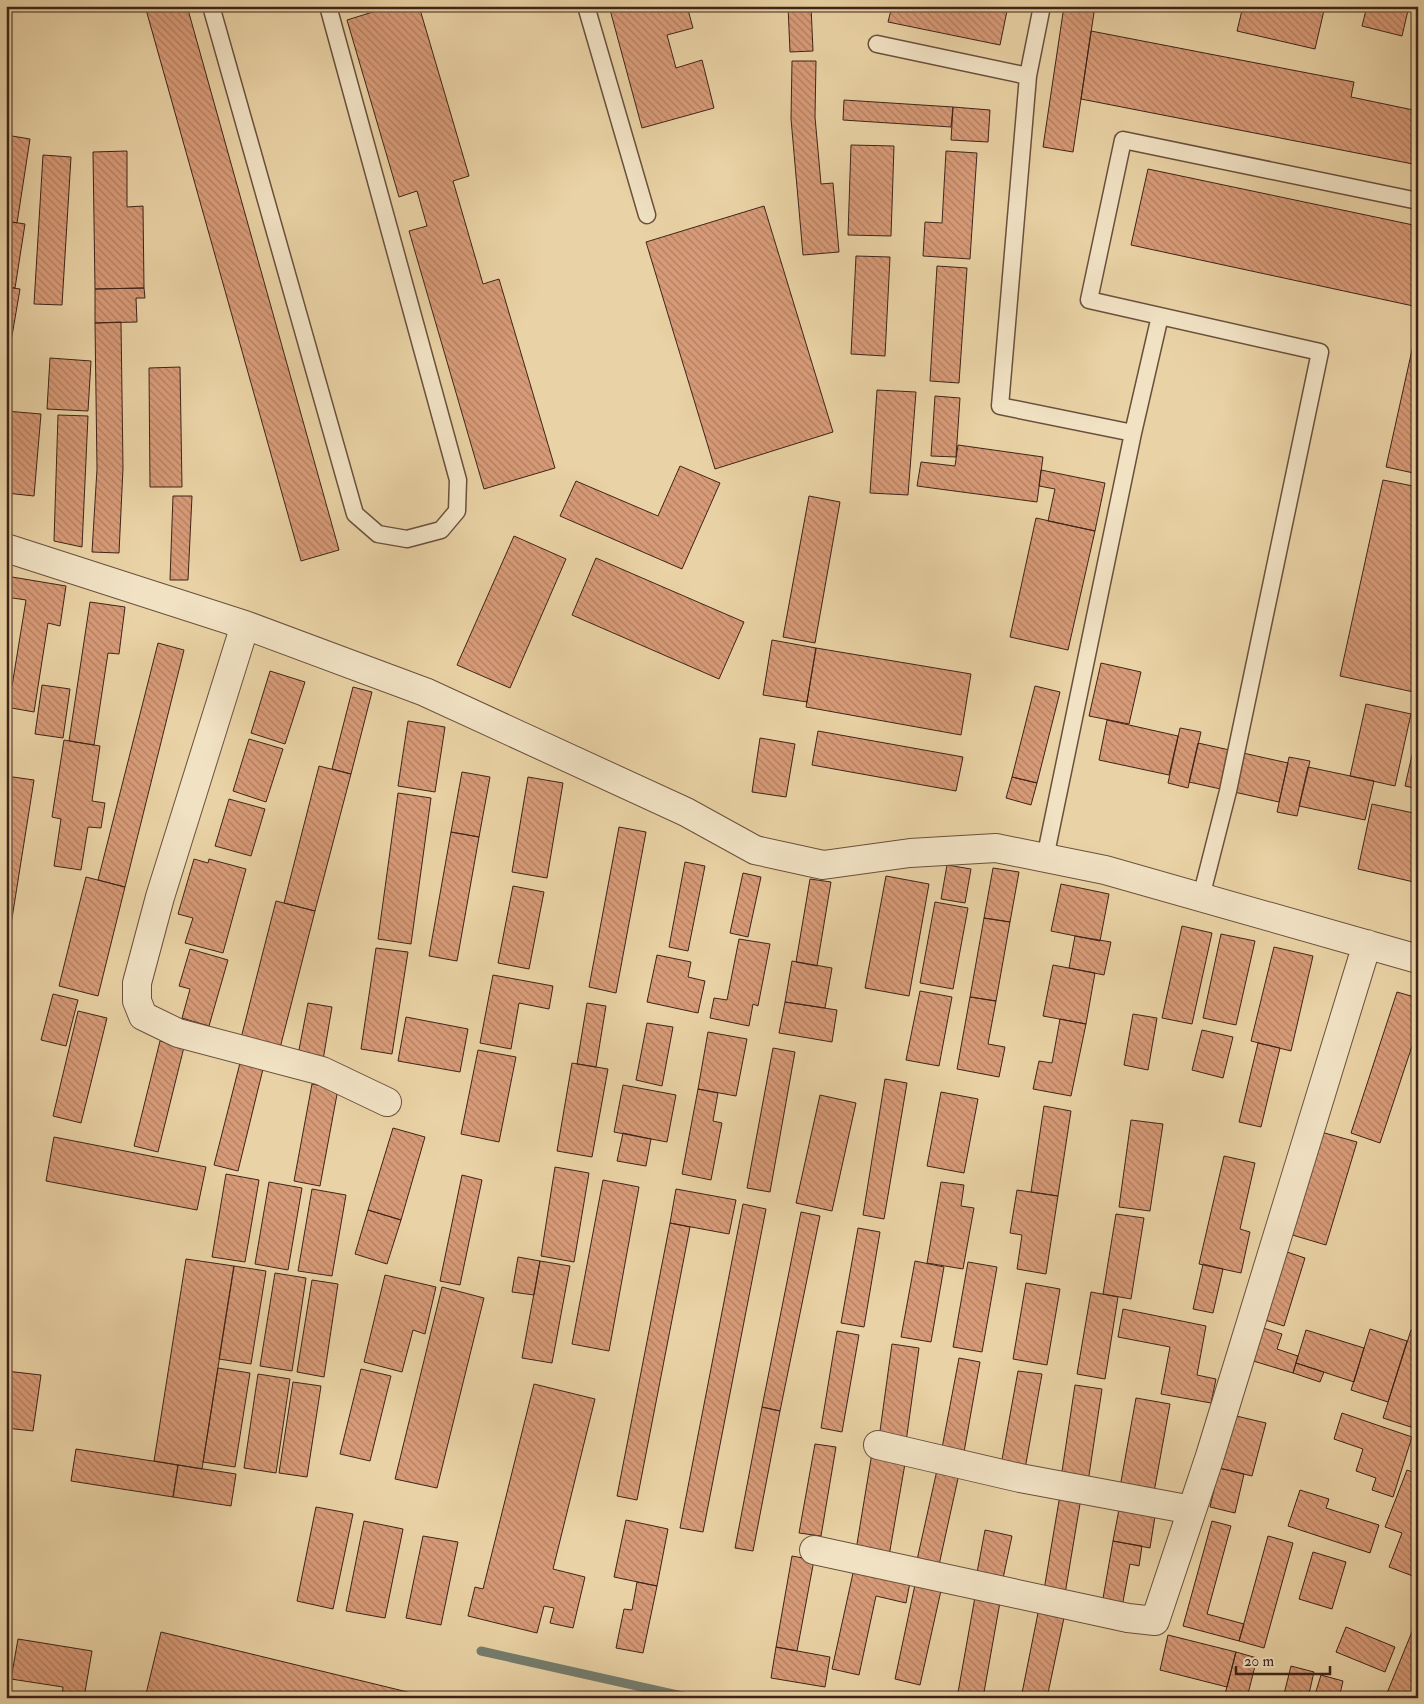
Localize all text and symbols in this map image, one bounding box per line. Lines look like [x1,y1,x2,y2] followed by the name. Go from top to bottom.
[1236,1644,1330,1676] scale bar
[1244,1652,1274,1671] text: 20 m

